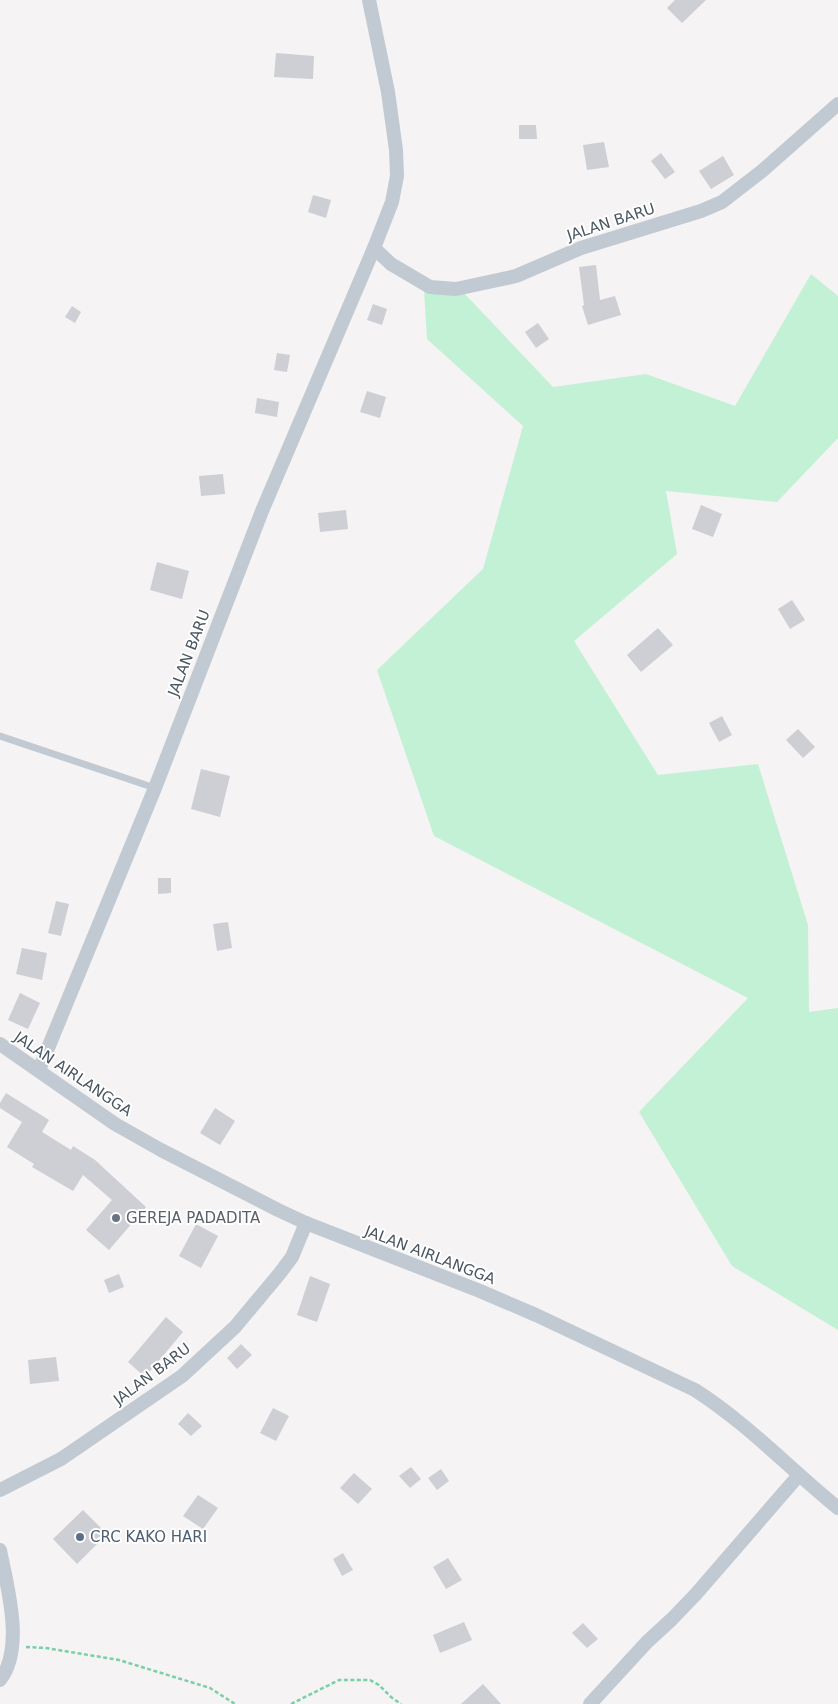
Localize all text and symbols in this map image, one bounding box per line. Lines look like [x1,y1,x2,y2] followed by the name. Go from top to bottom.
[564,199,657,245] street label: JALAN BARU
[164,607,214,700] street label: JALAN BARU
[10,1027,136,1121] street label: JALAN AIRLANGGA
[126,1209,261,1227] place label: GEREJA PADADITA
[110,1212,122,1224] marker: GEREJA PADADITA
[361,1221,498,1288] street label: JALAN AIRLANGGA
[109,1339,194,1409] street label: JALAN BARU
[90,1528,207,1546] place label: CRC KAKO HARI
[74,1531,86,1543] marker: CRC KAKO HARI

